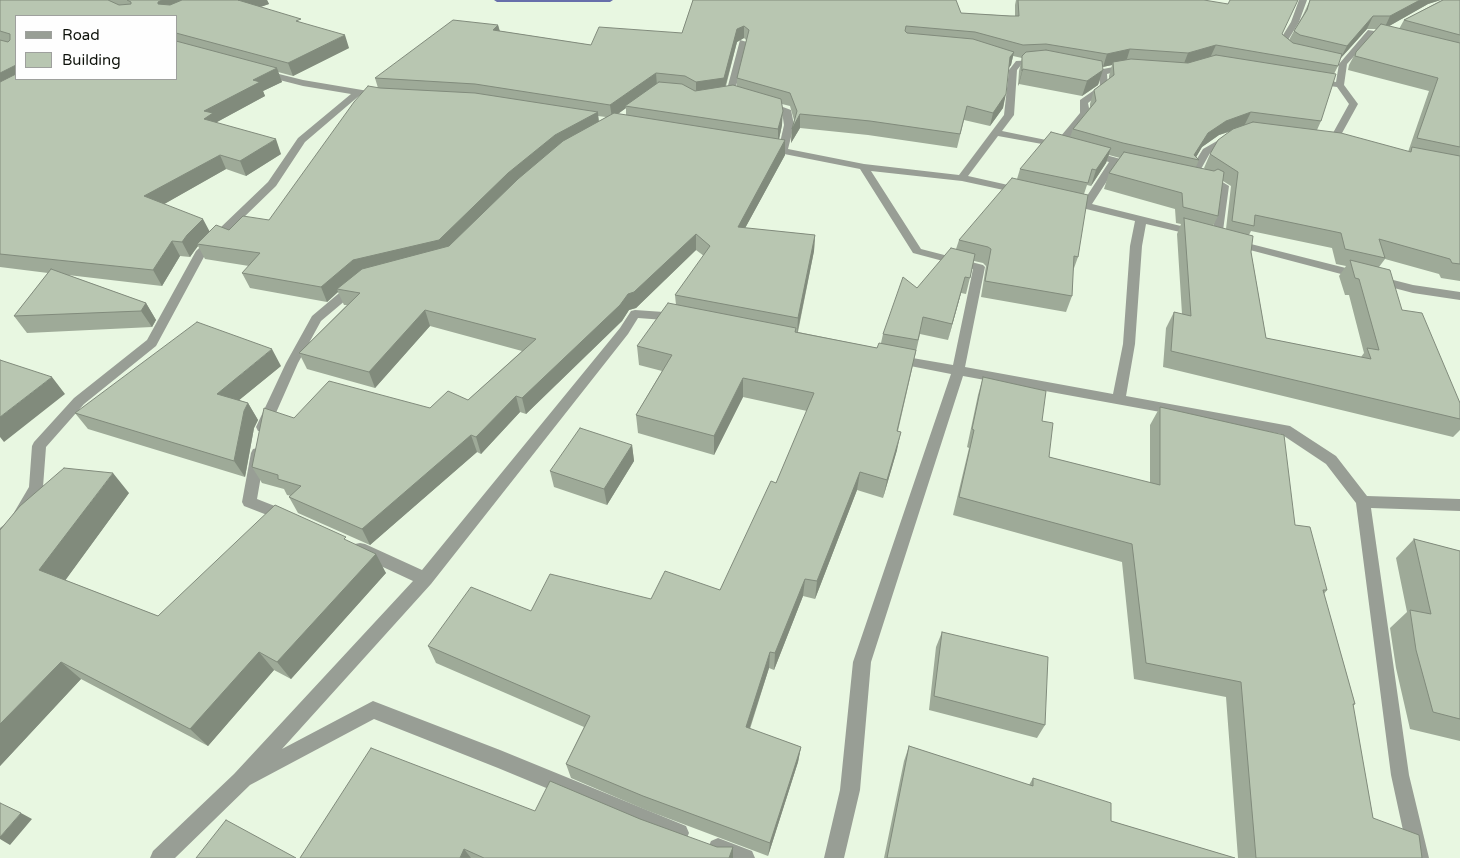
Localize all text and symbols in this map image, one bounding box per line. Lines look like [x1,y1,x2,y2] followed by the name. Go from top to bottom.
[15,15,178,80] legend
[62,26,100,44] text: Road
[62,51,121,69] text: Building

